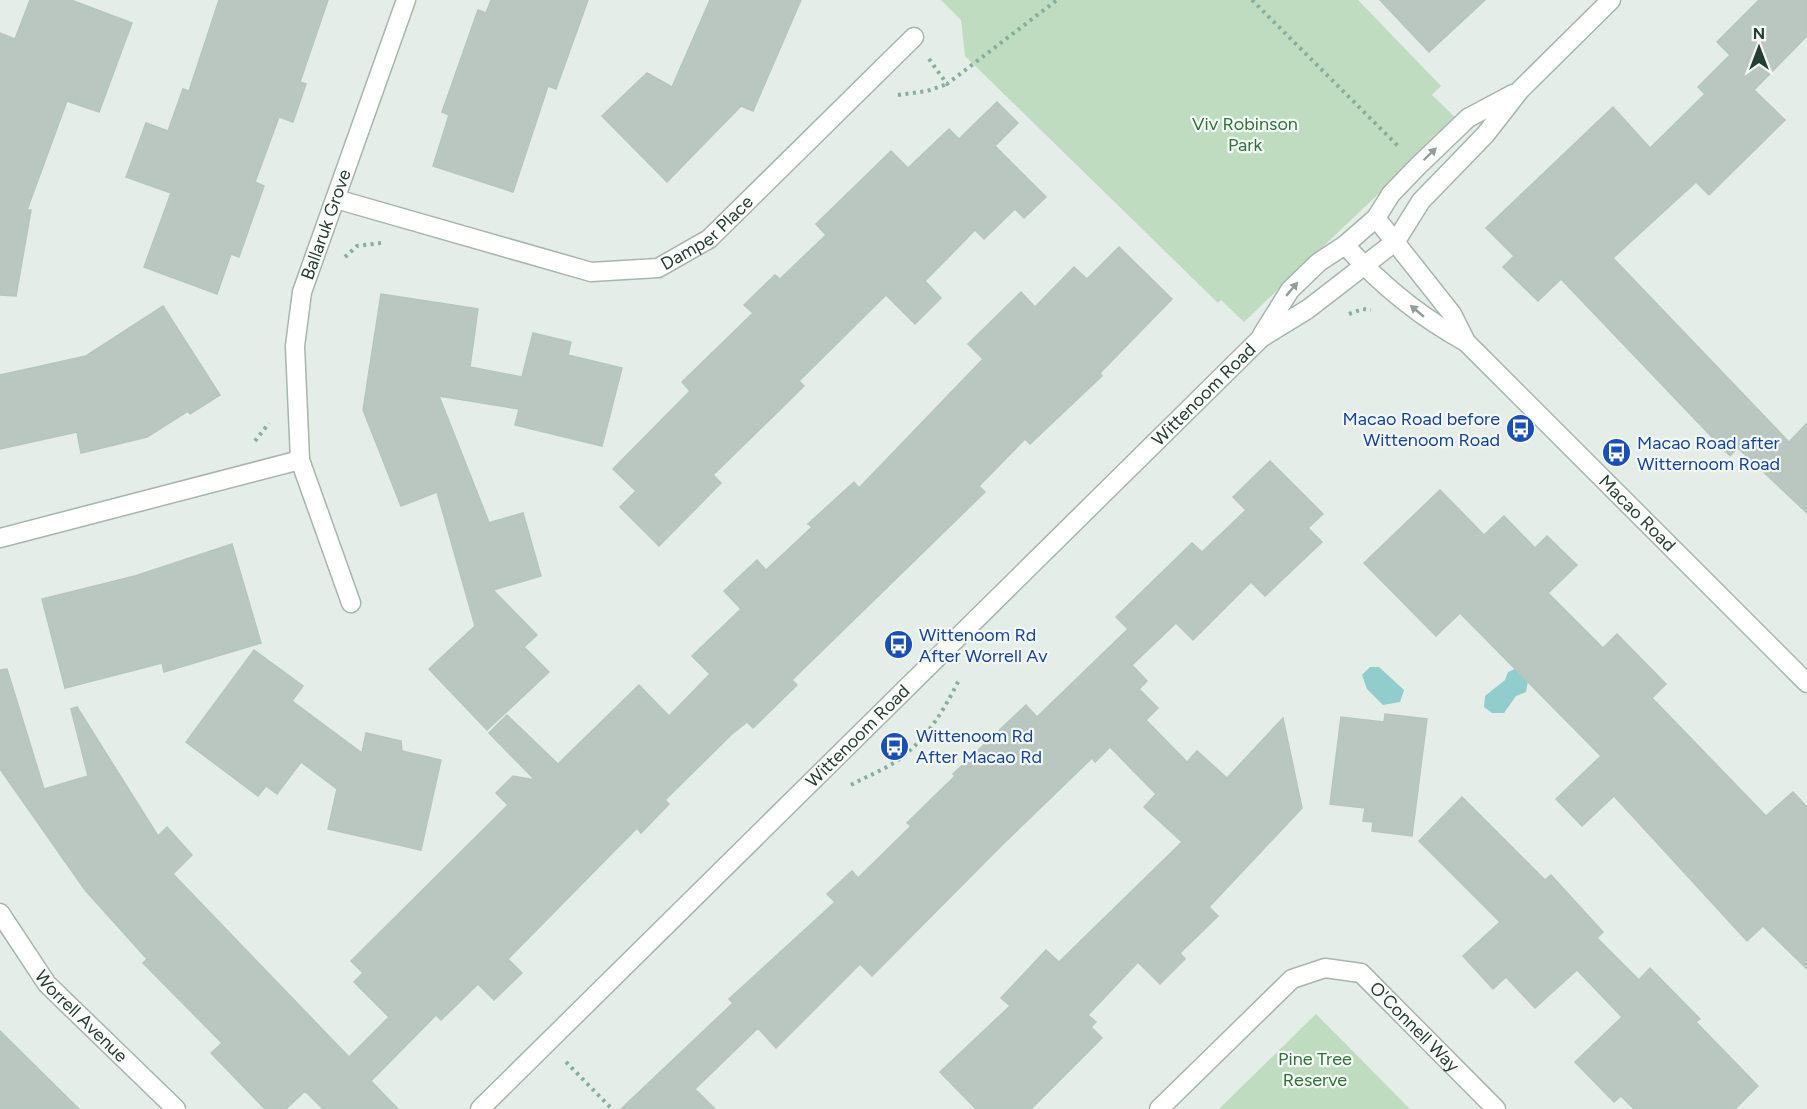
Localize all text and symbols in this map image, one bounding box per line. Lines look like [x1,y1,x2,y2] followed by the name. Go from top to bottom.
[1729,18,1789,78] north arrow
[1753,24,1765,43] text: N
[1192,113,1298,156] park label: Viv Robinson Park
[1422,148,1437,161] one-way arrow
[296,166,356,283] street label: Ballaruk Grove
[657,191,758,275] street label: Damper Place
[1285,282,1298,297] one-way arrow
[1409,305,1424,318] one-way arrow
[1147,339,1260,451] street label: Wittenoom Road
[1343,408,1500,451] place label: Macao Road before Wittenoom Road
[1505,413,1537,445] bus stop icon: Macao Road before Wittenoom Road
[1637,432,1780,475] place label: Macao Road after Witternoom Road
[1600,437,1632,469] bus stop icon: Macao Road after Witternoom Road
[1594,470,1680,556] street label: Macao Road
[919,624,1048,667] place label: Wittenoom Rd After Worrell Av
[882,629,914,661] bus stop icon: Wittenoom Rd After Worrell Av
[801,680,914,792] street label: Wittenoom Road
[916,725,1042,768] place label: Wittenoom Rd After Macao Rd
[879,730,911,762] bus stop icon: Wittenoom Rd After Macao Rd
[30,966,132,1067] street label: Worrell Avenue
[1365,977,1464,1077] street label: O'Connell Way
[1278,1048,1352,1091] park label: Pine Tree Reserve

